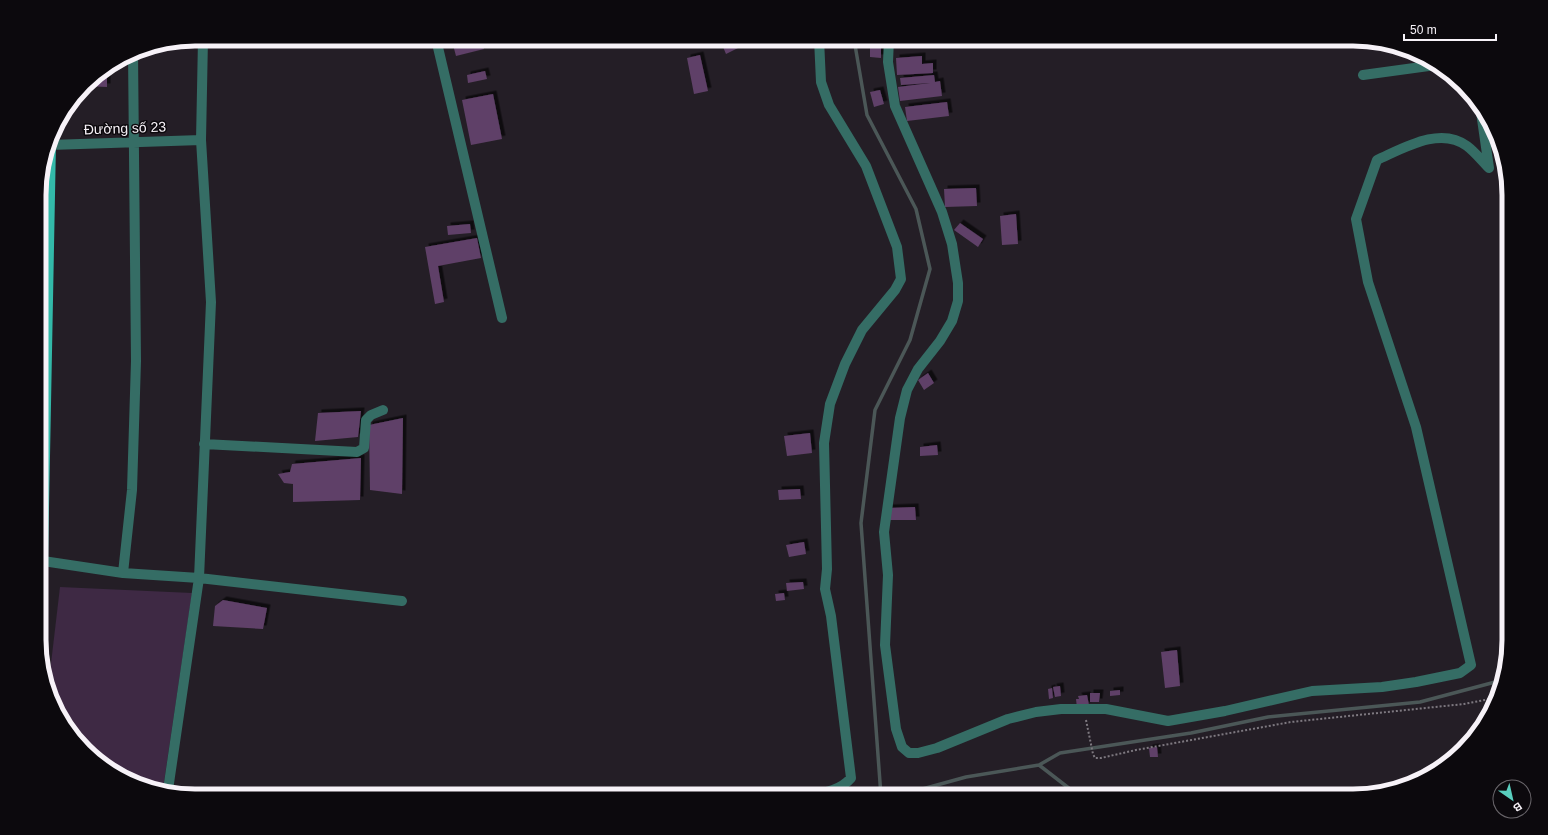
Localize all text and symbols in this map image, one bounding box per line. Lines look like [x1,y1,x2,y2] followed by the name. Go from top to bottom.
[1404,16,1496,42] scale bar
[1410,23,1437,37] text: 50 m
[84,119,167,137] street label: Đường số 23
[1492,779,1532,819] north arrow
[1511,800,1524,815] text: B

